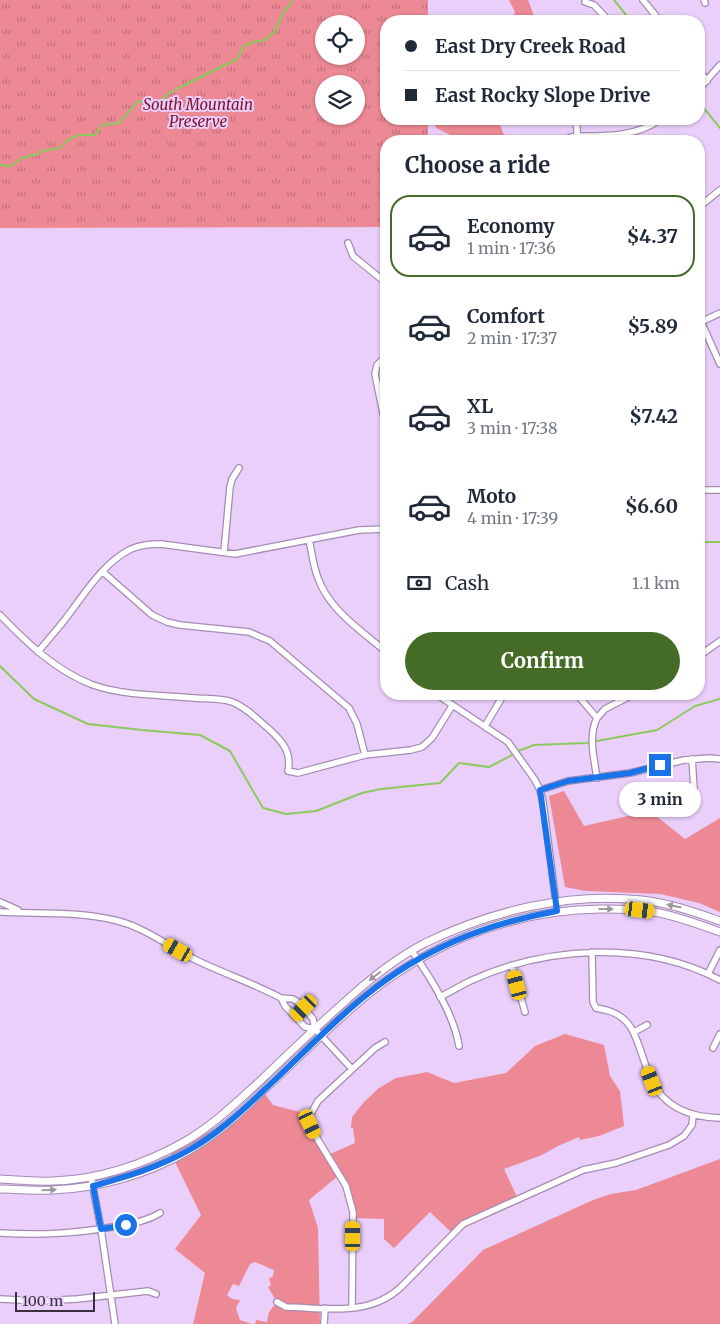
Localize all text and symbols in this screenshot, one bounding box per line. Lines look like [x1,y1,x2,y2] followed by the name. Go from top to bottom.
[315,15,365,125] map controls
[315,15,365,65] button: locate
[435,34,626,58] text: East Dry Creek Road
[315,75,365,125] button: layers
[435,83,650,107] text: East Rocky Slope Drive
[143,95,253,131] park label: South Mountain Preserve
[405,151,550,179] text: Choose a ride
[407,214,452,259] icon: car
[467,214,555,238] text: Economy
[627,224,678,248] text: $4.37
[467,238,556,258] text: 1 min · 17:36
[407,304,452,349] icon: car
[467,304,545,328] text: Comfort
[628,314,678,338] text: $5.89
[467,328,557,348] text: 2 min · 17:37
[407,394,452,439] icon: car
[467,394,493,418] text: XL
[629,404,678,428] text: $7.42
[467,418,558,438] text: 3 min · 17:38
[407,484,452,529] icon: car
[467,484,516,508] text: Moto
[625,494,678,518] text: $6.60
[467,508,558,528] text: 4 min · 17:39
[405,569,433,597] icon: cash
[445,571,489,595] text: Cash
[632,573,680,593] text: 1.1 km
[405,632,680,690] button: Confirm
[649,754,671,776] route end
[619,782,701,818] callout: 3 min
[637,789,683,809] text: 3 min
[624,901,655,919] car
[666,902,681,910] one-way arrow
[598,905,614,913] one-way arrow
[161,936,194,964] car
[505,969,528,1001] car
[369,971,382,982] one-way arrow
[288,992,319,1024] car
[639,1064,664,1098] car
[296,1107,323,1141] car
[41,1186,57,1194] one-way arrow
[115,1214,137,1236] route start
[345,1221,360,1251] car
[15,1289,95,1312] scale bar
[22,1292,63,1310] text: 100 m

